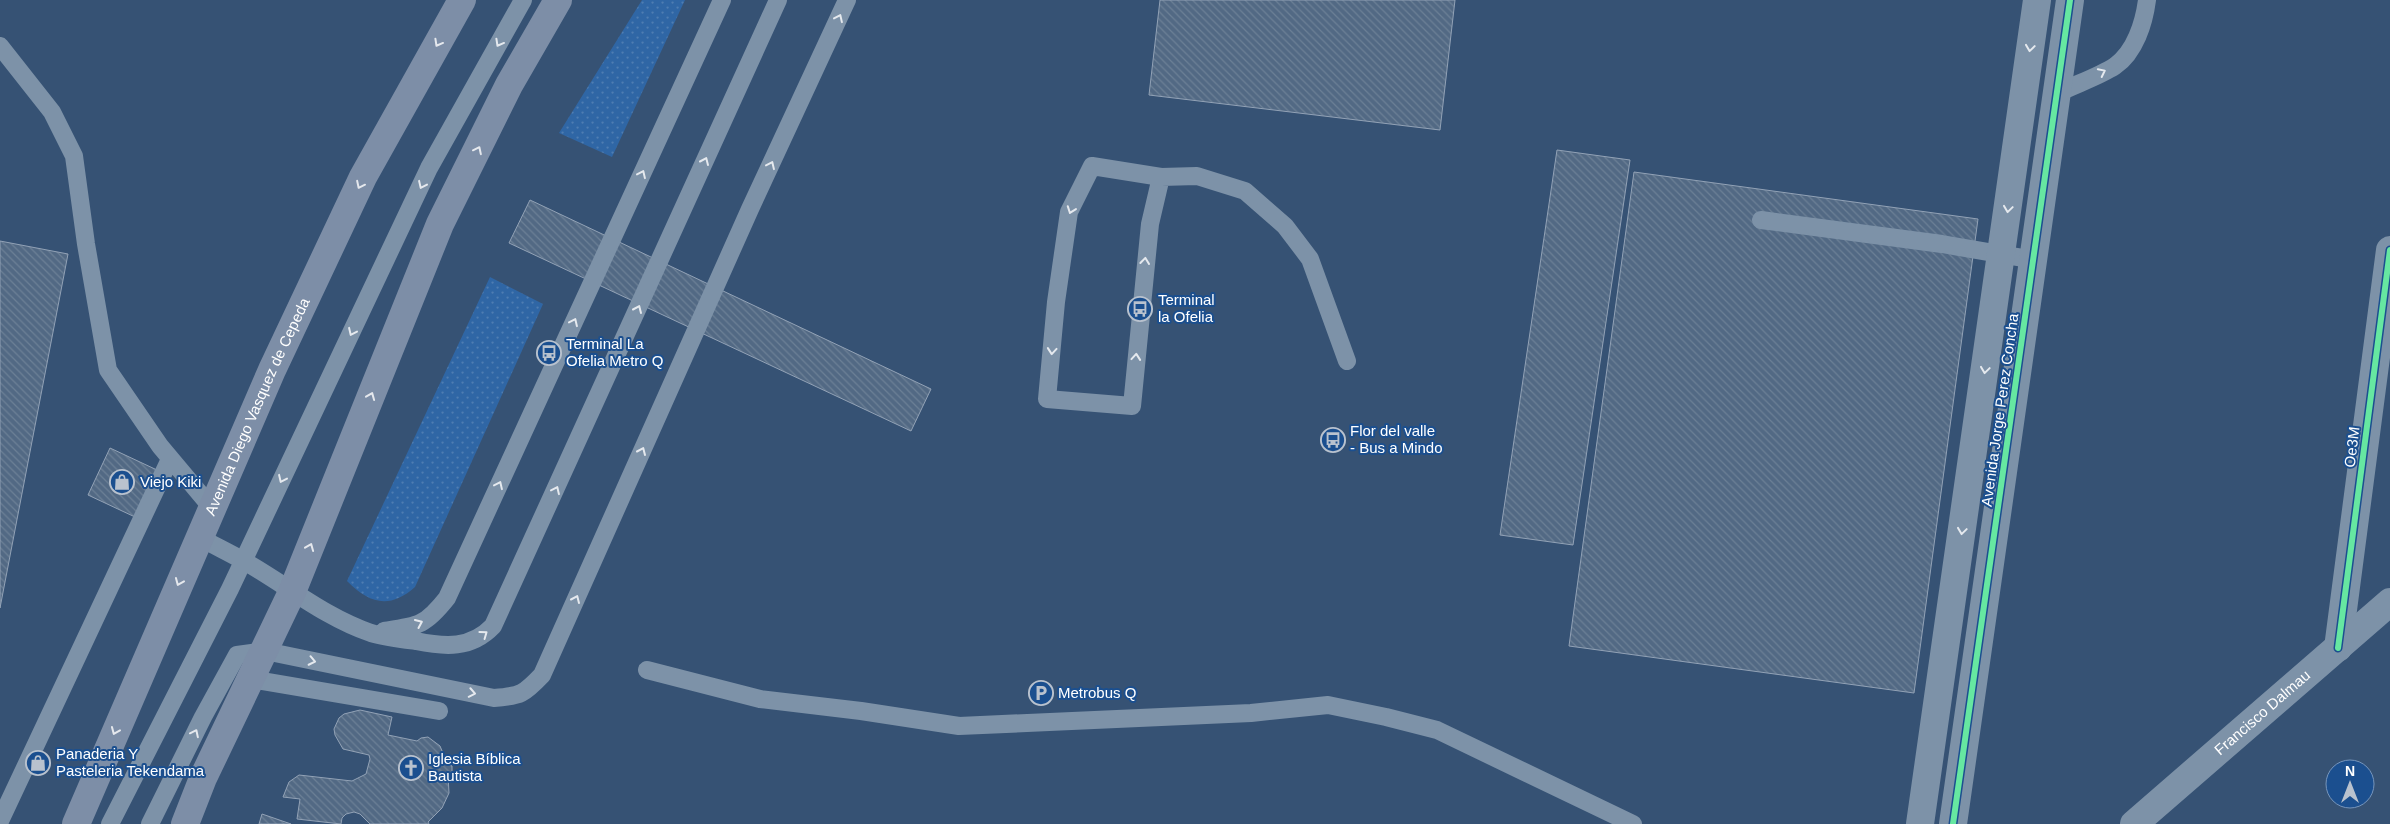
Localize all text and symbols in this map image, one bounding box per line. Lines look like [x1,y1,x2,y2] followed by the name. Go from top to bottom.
[833,14,843,23] one-way arrow
[434,37,444,46] one-way arrow
[496,37,506,46] one-way arrow
[2025,45,2036,53] one-way arrow
[2096,68,2105,78] one-way arrow
[472,146,482,155] one-way arrow
[699,157,709,166] one-way arrow
[765,161,775,170] one-way arrow
[635,170,646,179] one-way arrow
[356,180,366,189] one-way arrow
[417,180,428,189] one-way arrow
[1067,205,1077,214] one-way arrow
[2003,206,2014,214] one-way arrow
[1139,257,1150,265] one-way arrow
[1158,291,1215,325] place label: Terminal la Ofelia
[201,294,313,518] street label: Avenida Diego Vasquez de Cepeda
[1127,296,1153,322] bus stop icon: Terminal la Ofelia
[632,305,642,314] one-way arrow
[1978,312,2022,508] street label: Avenida Jorge Perez Concha
[567,318,578,327] one-way arrow
[348,327,358,336] one-way arrow
[566,335,664,369] place label: Terminal La Ofelia Metro Q
[536,340,562,366] bus stop icon: Terminal La Ofelia Metro Q
[1046,347,1057,355] one-way arrow
[1130,353,1141,361] one-way arrow
[1980,366,1991,374] one-way arrow
[364,392,375,401] one-way arrow
[1350,422,1443,456] place label: Flor del valle - Bus a Mindo
[2341,426,2362,468] street label: Oe3M
[1320,427,1346,453] bus stop icon: Flor del valle - Bus a Mindo
[636,447,647,456] one-way arrow
[109,469,135,495] shop icon: Viejo Kiki
[140,473,201,490] place label: Viejo Kiki
[278,474,289,483] one-way arrow
[492,481,503,490] one-way arrow
[549,486,560,495] one-way arrow
[1957,527,1968,535] one-way arrow
[304,543,314,552] one-way arrow
[175,577,186,586] one-way arrow
[570,595,580,604] one-way arrow
[414,619,423,630] one-way arrow
[478,631,488,640] one-way arrow
[308,656,317,666] one-way arrow
[2211,666,2313,758] street label: Francisco Dalmau
[1028,680,1054,706] parking icon: Metrobus Q
[1058,684,1136,701] place label: Metrobus Q
[467,688,476,698] one-way arrow
[111,727,121,735] one-way arrow
[189,729,199,738] one-way arrow
[56,745,205,779] place label: Panaderia Y Pasteleria Tekendama
[25,750,51,776] shop icon: Panaderia Y Pasteleria Tekendama
[428,750,521,784] place label: Iglesia Bíblica Bautista
[398,755,424,781] church icon: Iglesia Bíblica Bautista
[2325,759,2375,809] north arrow
[2345,763,2355,779] text: N

